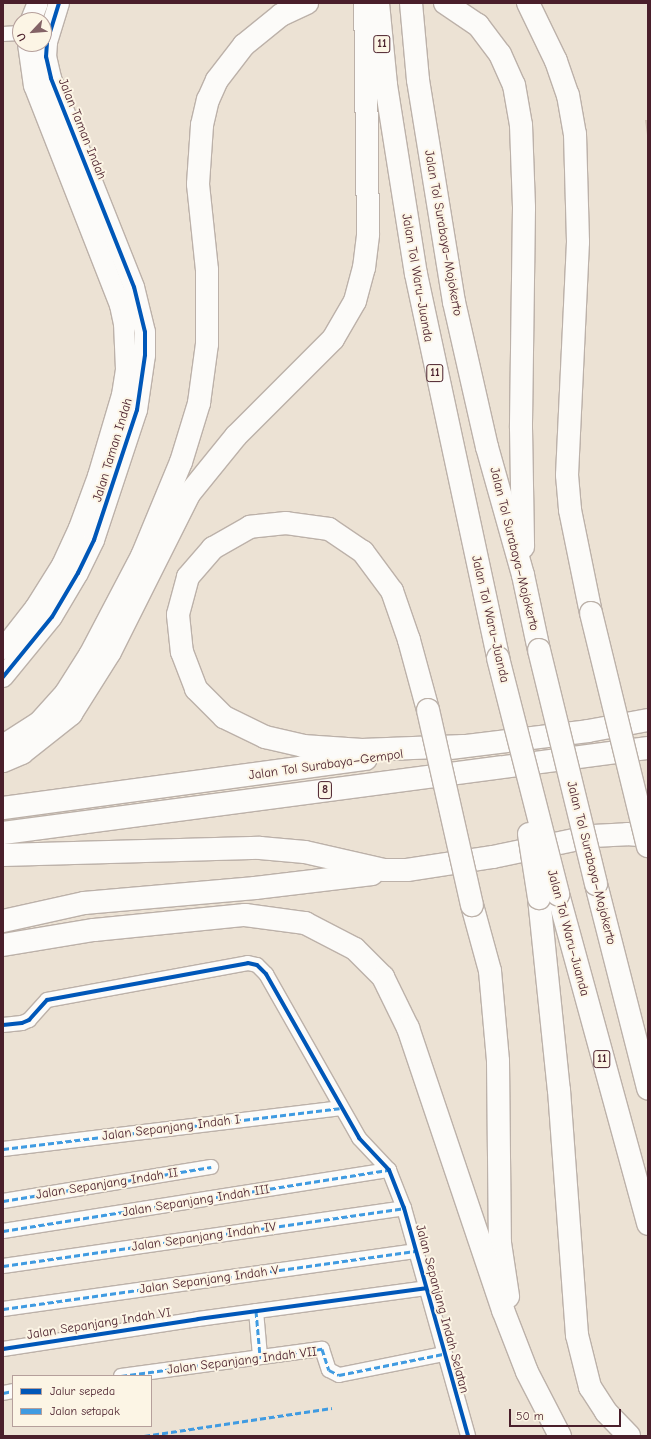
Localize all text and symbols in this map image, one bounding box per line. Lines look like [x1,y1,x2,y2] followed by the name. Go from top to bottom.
[12,12,52,52] north arrow
[14,31,29,43] text: U
[373,34,391,54] road number: 11
[55,76,109,182] street label: Jalan Taman Indah
[421,149,465,317] street label: Jalan Tol Surabaya–Mojokerto
[398,213,436,343] street label: Jalan Tol Waru–Juanda
[426,363,444,383] road number: 11
[90,396,136,504] street label: Jalan Taman Indah
[486,466,542,632] street label: Jalan Tol Surabaya–Mojokerto
[468,554,512,684] street label: Jalan Tol Waru–Juanda
[248,746,404,784] street label: Jalan Tol Surabaya–Gempol
[317,780,333,800] road number: 8
[563,780,619,946] street label: Jalan Tol Surabaya–Mojokerto
[544,868,592,998] street label: Jalan Tol Waru–Juanda
[593,1049,611,1069] road number: 11
[101,1112,241,1144] street label: Jalan Sepanjang Indah I
[35,1165,179,1203] street label: Jalan Sepanjang Indah II
[121,1182,271,1220] street label: Jalan Sepanjang Indah III
[131,1219,277,1255] street label: Jalan Sepanjang Indah IV
[412,1223,472,1395] street label: Jalan Sepanjang Indah Selatan
[138,1262,280,1298] street label: Jalan Sepanjang Indah V
[26,1305,172,1343] street label: Jalan Sepanjang Indah VI
[166,1344,318,1378] street label: Jalan Sepanjang Indah VII
[12,1375,152,1427] legend
[50,1384,115,1398] text: Jalur sepeda
[511,1401,623,1427] scale bar
[50,1404,120,1418] text: Jalan setapak
[516,1409,544,1423] text: 50 m

